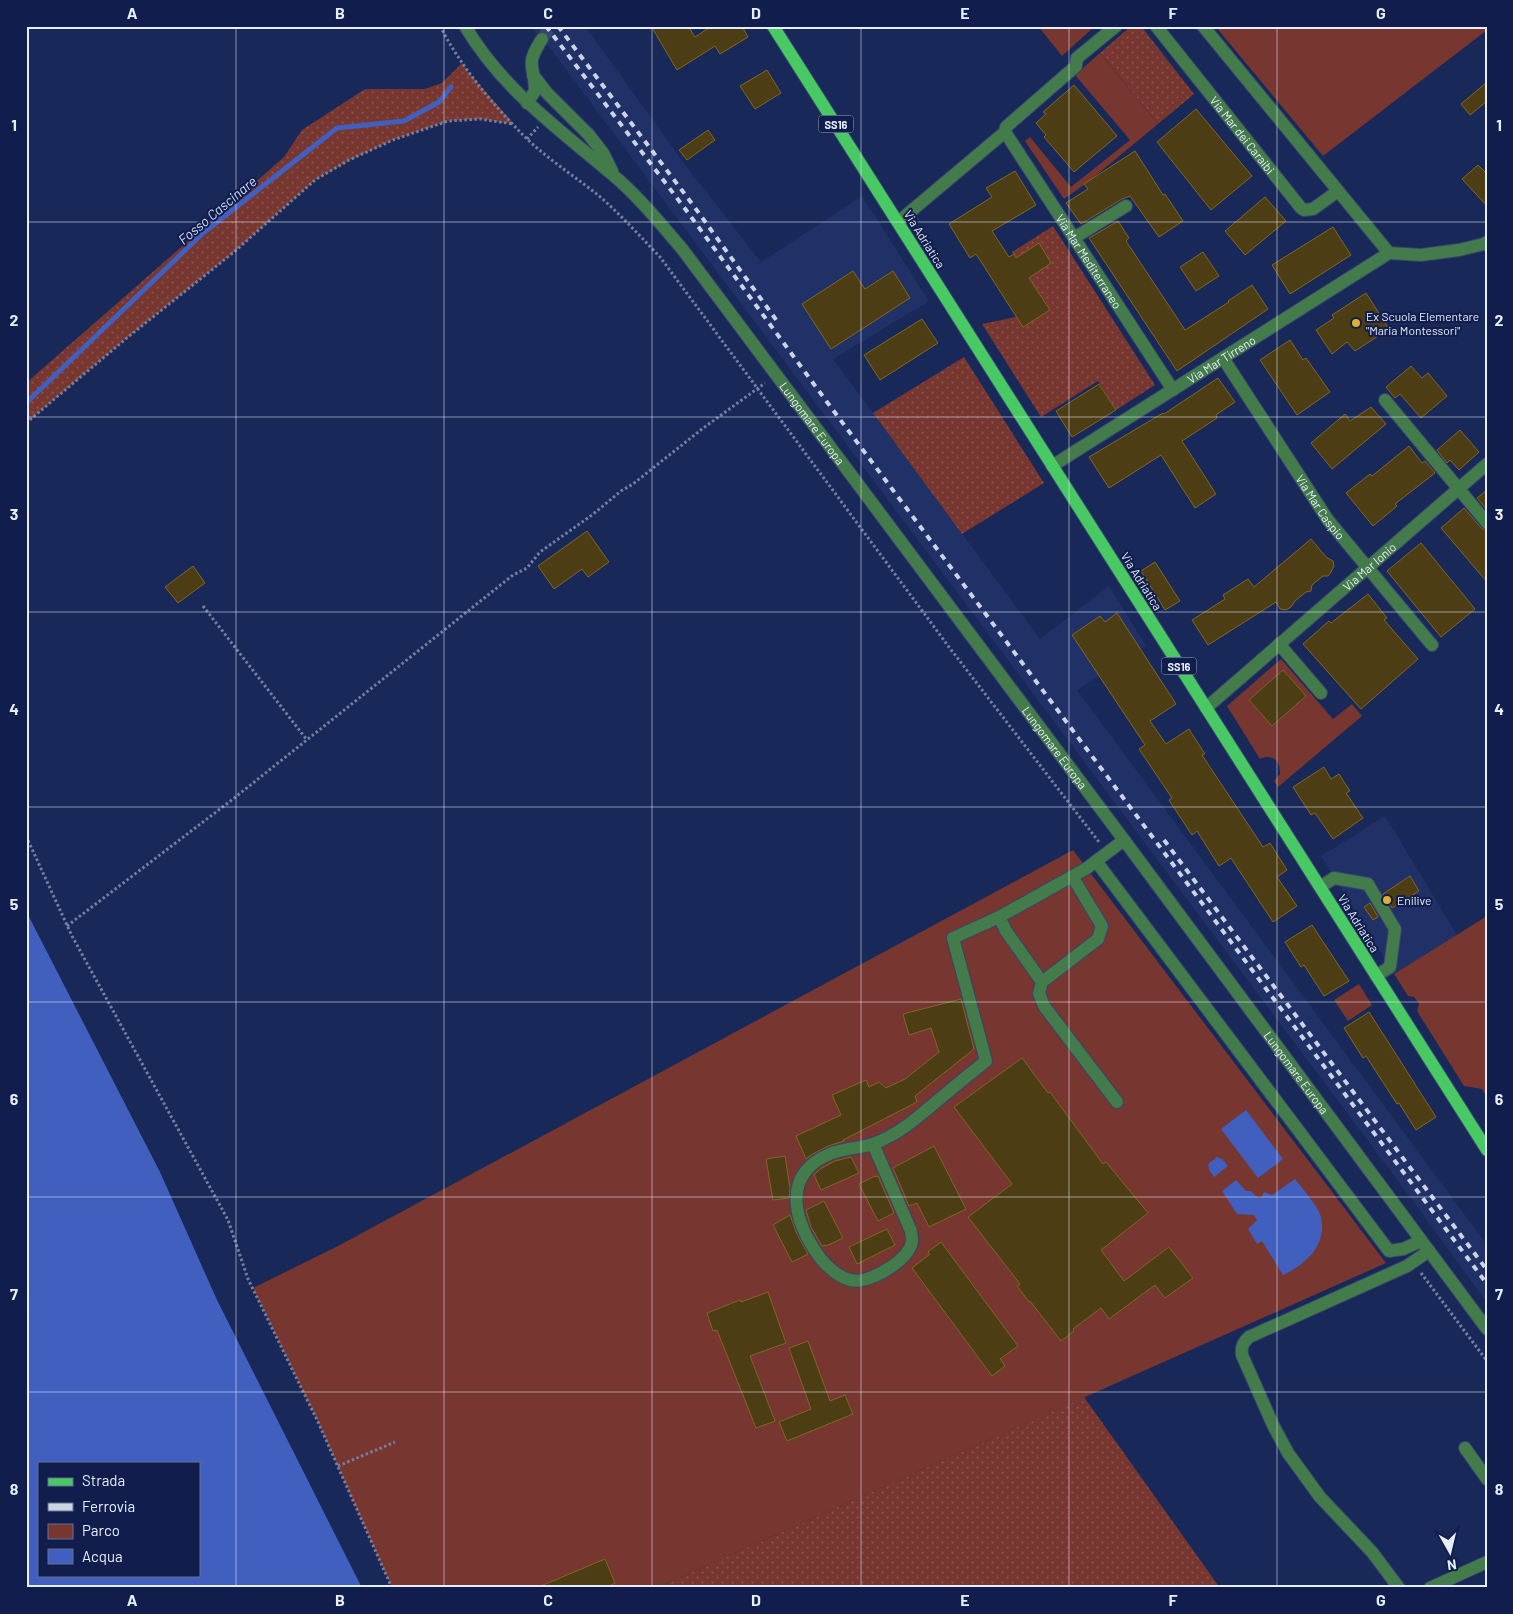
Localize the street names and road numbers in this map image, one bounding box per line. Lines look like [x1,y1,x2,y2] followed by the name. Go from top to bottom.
[1207,93,1278,176] street label: Via Mar dei Caraibi
[818,116,854,132] road number: SS16
[902,207,948,271] street label: Via Adriatica
[1053,211,1125,311] street label: Via Mar Mediterraneo
[1184,332,1258,386] street label: Via Mar Tirreno
[777,379,848,467] street label: Lungomare Europa
[1293,472,1348,542] street label: Via Mar Caspio
[1340,539,1399,593] street label: Via Mar Ionio
[1119,549,1165,613] street label: Via Adriatica
[1162,658,1196,674] road number: SS16
[1020,704,1090,791] street label: Lungomare Europa
[1336,891,1382,955] street label: Via Adriatica
[1261,1028,1332,1116] street label: Lungomare Europa

